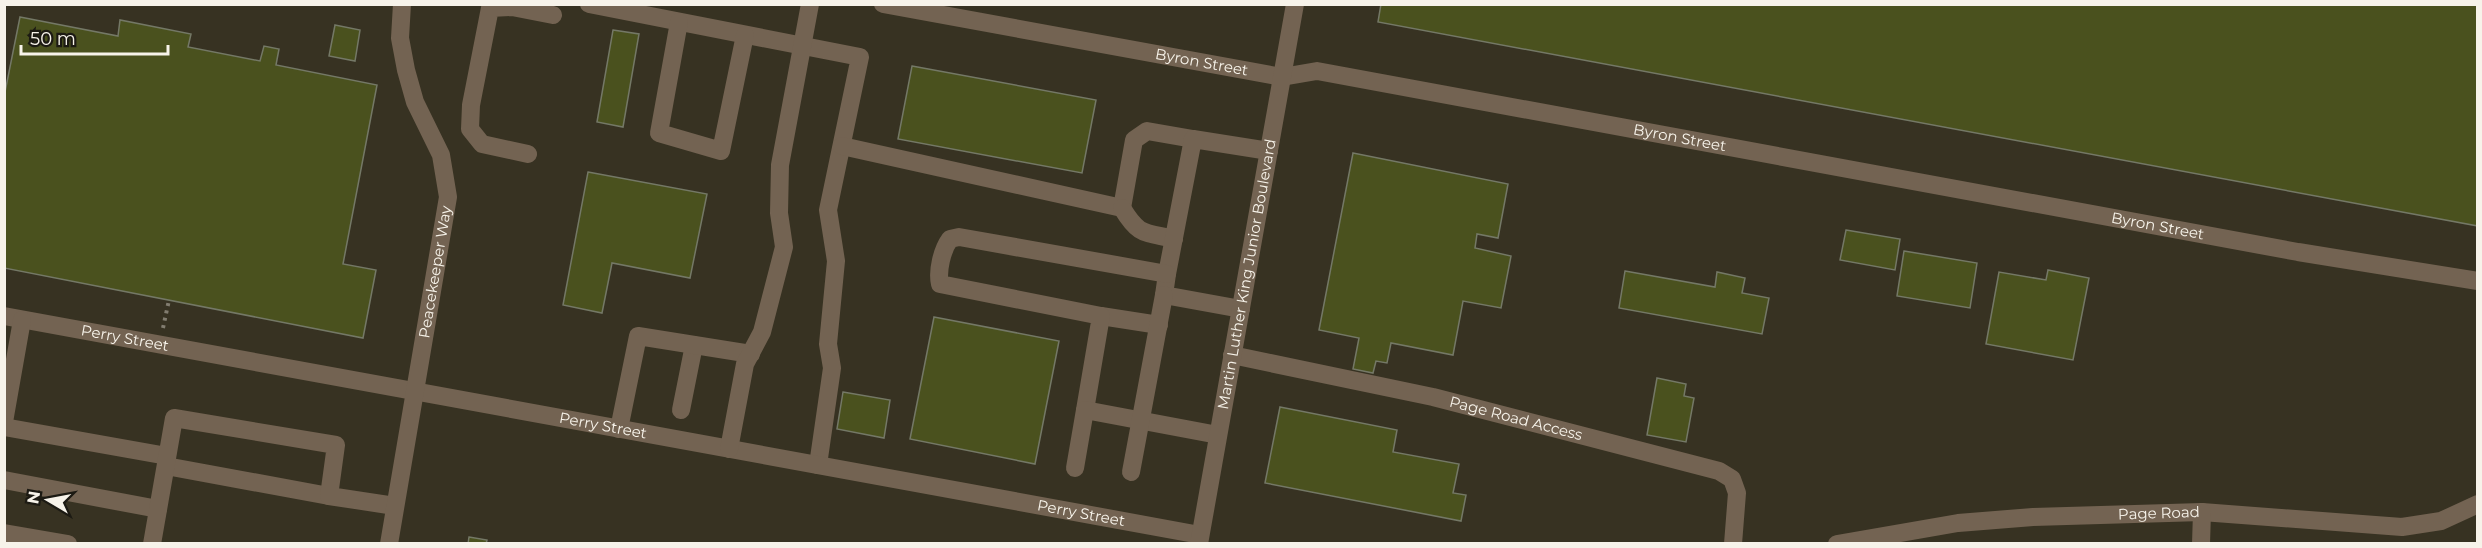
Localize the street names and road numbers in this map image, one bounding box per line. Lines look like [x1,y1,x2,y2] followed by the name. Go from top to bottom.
[1154,44,1250,80] street label: Byron Street
[1632,120,1728,155] street label: Byron Street
[1213,137,1280,411] street label: Martin Luther King Junior Boulevard
[414,203,456,340] street label: Peacekeeper Way
[2110,208,2206,244] street label: Byron Street
[80,320,171,355] street label: Perry Street
[1447,392,1585,444] street label: Page Road Access
[558,408,649,443] street label: Perry Street
[1036,495,1127,530] street label: Perry Street
[2118,502,2200,523] street label: Page Road

